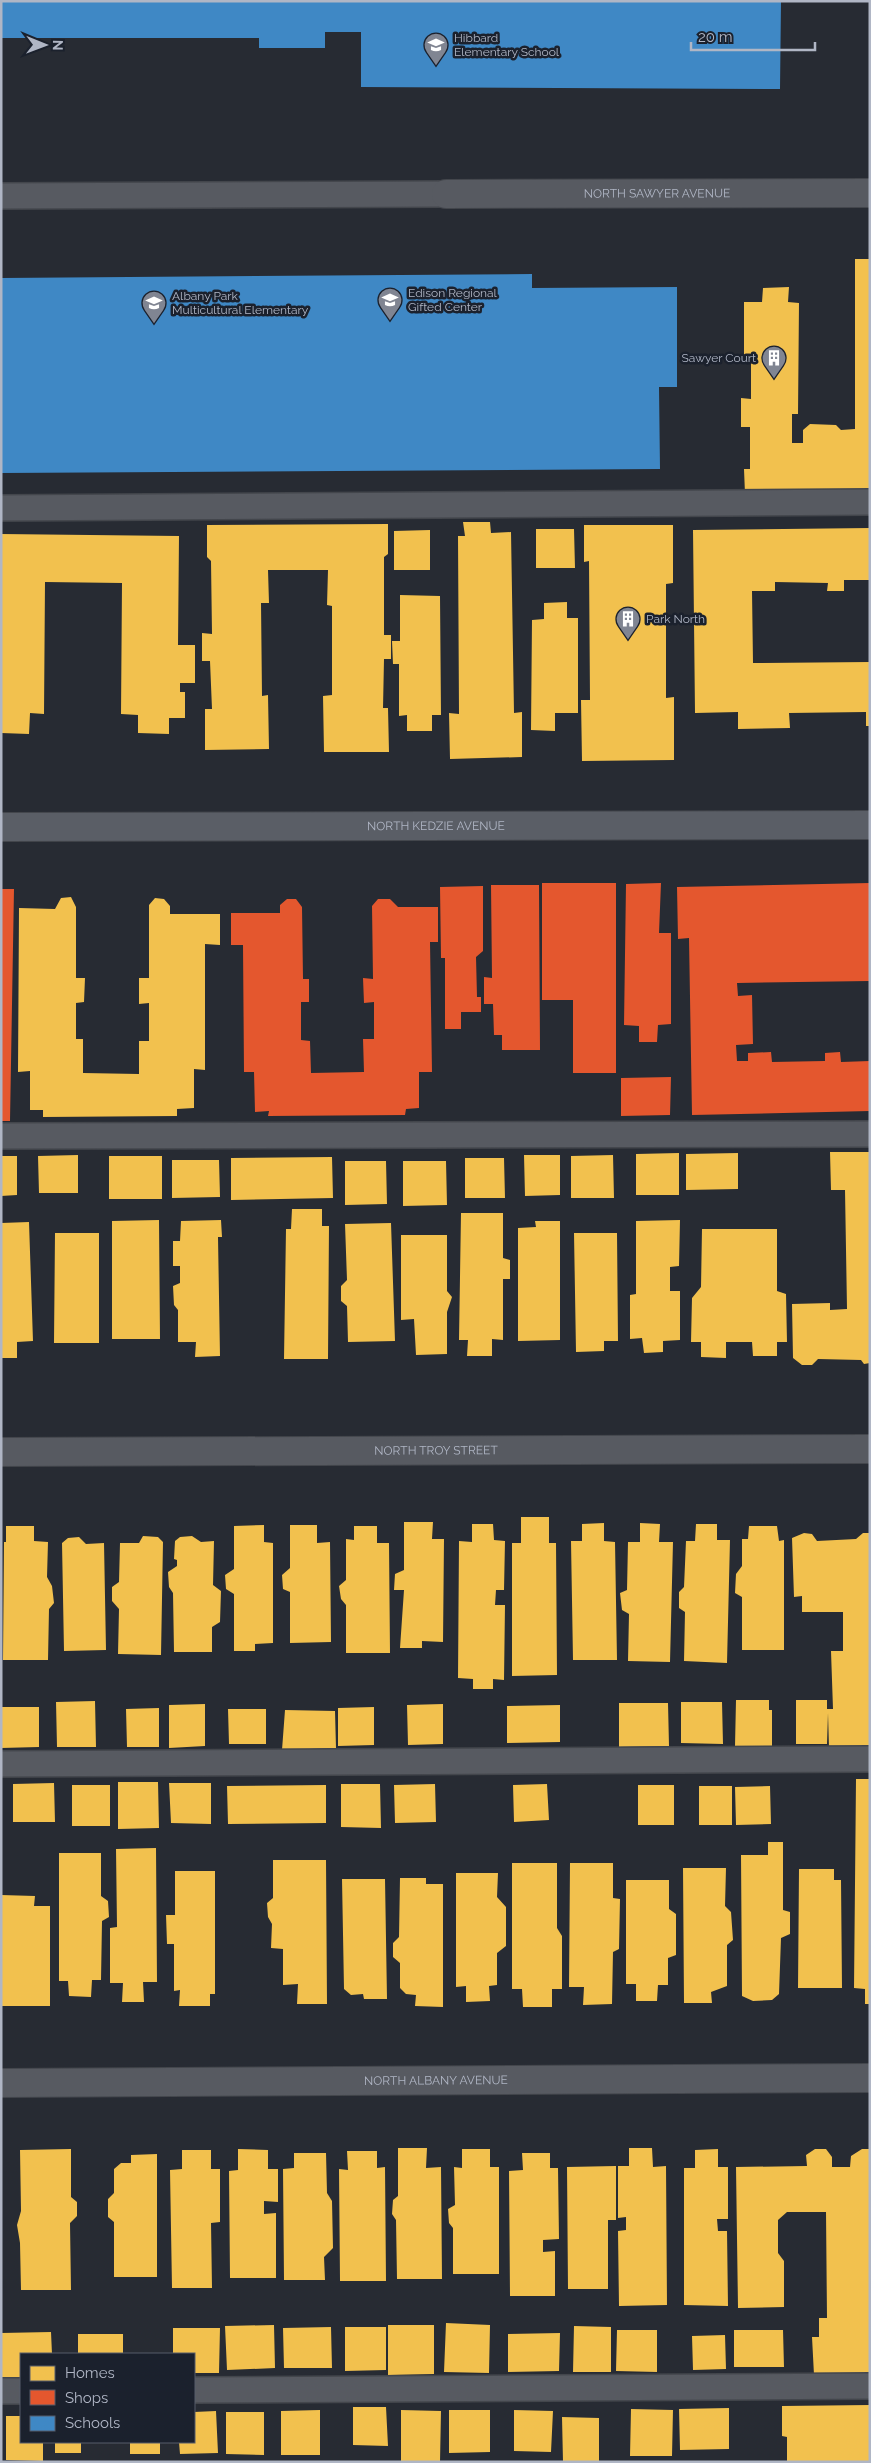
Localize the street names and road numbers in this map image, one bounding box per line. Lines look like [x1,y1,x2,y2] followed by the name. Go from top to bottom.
[584,186,730,201] street label: NORTH SAWYER AVENUE
[367,819,505,833] street label: NORTH KEDZIE AVENUE
[374,1443,498,1458] street label: NORTH TROY STREET
[364,2073,508,2088] street label: NORTH ALBANY AVENUE

